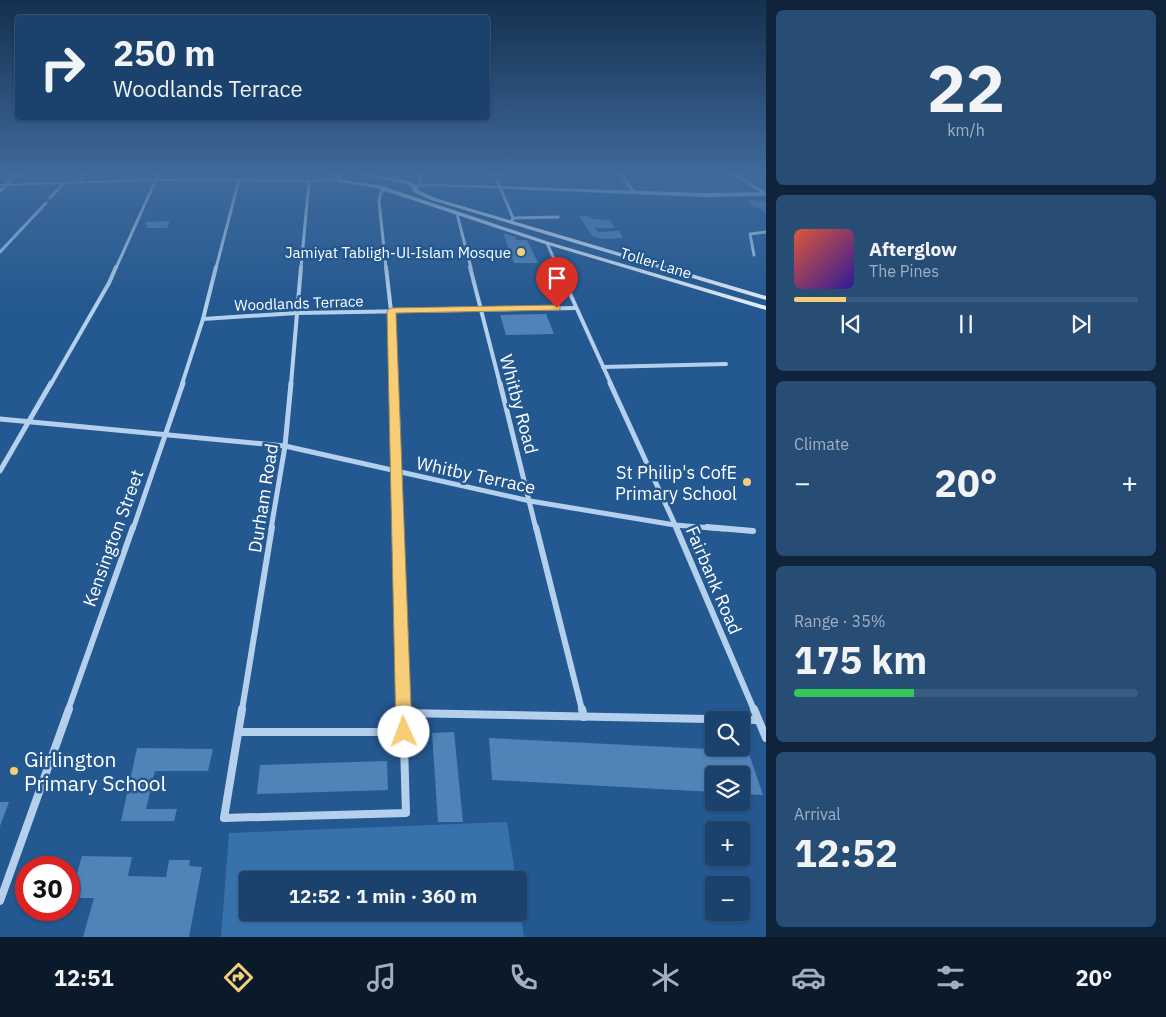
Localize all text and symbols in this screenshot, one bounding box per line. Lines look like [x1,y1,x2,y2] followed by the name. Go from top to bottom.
[113,30,216,76] text: 250 m
[30,35,95,100] icon: right
[927,45,1005,130] text: 22
[113,74,303,103] text: Woodlands Terrace
[947,120,985,140] text: km/h
[869,237,957,261] text: Afterglow
[285,243,511,262] place label: Jamiyat Tabligh-Ul-Islam Mosque
[618,243,694,283] street label: Toller Lane
[515,246,527,258] marker: Jamiyat Tabligh-Ul-Islam Mosque
[536,257,578,308] pin
[869,261,939,281] text: The Pines
[543,264,571,292] icon: arrive
[234,291,364,315] street label: Woodlands Terrace
[837,310,865,338] icon: previous
[952,310,980,338] icon: pause
[1067,310,1095,338] icon: next
[495,352,543,456] street label: Whitby Road
[794,434,849,454] text: Climate
[243,442,283,554] street label: Durham Road
[414,451,538,499] street label: Whitby Terrace
[934,458,998,507] text: 20°
[615,461,737,505] place label: St Philip's CofE Primary School
[794,464,811,501] text: −
[1121,464,1138,501] text: +
[78,466,148,610] street label: Kensington Street
[741,476,753,488] marker: St Philip's CofE Primary School
[681,522,747,638] street label: Fairbank Road
[794,611,886,631] text: Range · 35%
[794,635,927,684] text: 175 km
[377,705,429,757] position arrow
[705,711,750,921] map controls
[705,711,750,756] button: search
[24,745,167,797] place label: Girlington Primary School
[8,765,20,777] marker: Girlington Primary School
[705,766,750,811] button: layers
[794,804,841,824] text: Arrival
[705,821,750,866] button: +
[794,828,898,877] text: 12:52
[15,856,80,921] speed limit sign: 30
[705,876,750,921] button: −
[289,884,477,908] text: 12:52 · 1 min · 360 m
[221,960,256,995] icon: directions
[364,960,399,995] icon: music
[506,960,541,995] icon: phone
[648,960,683,995] icon: climate
[791,960,826,995] icon: car
[933,960,968,995] icon: filters
[54,963,114,992] text: 12:51
[1075,963,1112,992] text: 20°

